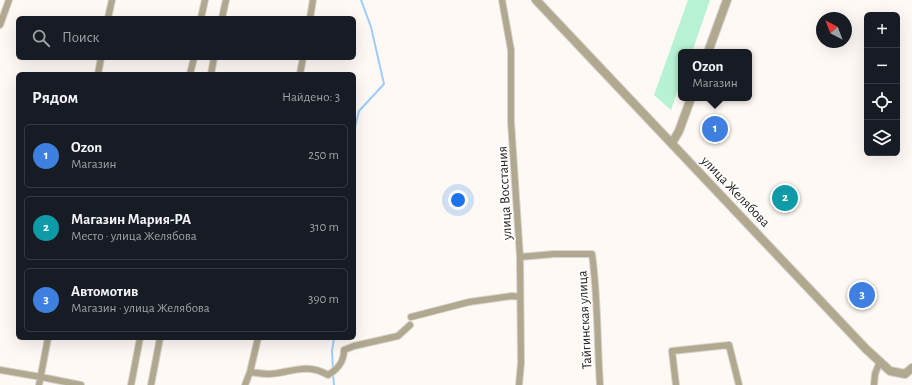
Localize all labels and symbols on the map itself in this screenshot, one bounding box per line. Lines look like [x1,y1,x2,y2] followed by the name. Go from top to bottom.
[816,12,852,48] north arrow
[702,114,728,144] pin: 1
[496,146,515,241] street label: улица Восстания
[697,153,773,230] street label: улица Желябова
[772,183,798,213] pin: 2
[448,190,468,210] your location
[575,270,595,370] street label: Тайгинская улица
[849,280,875,310] pin: 3

